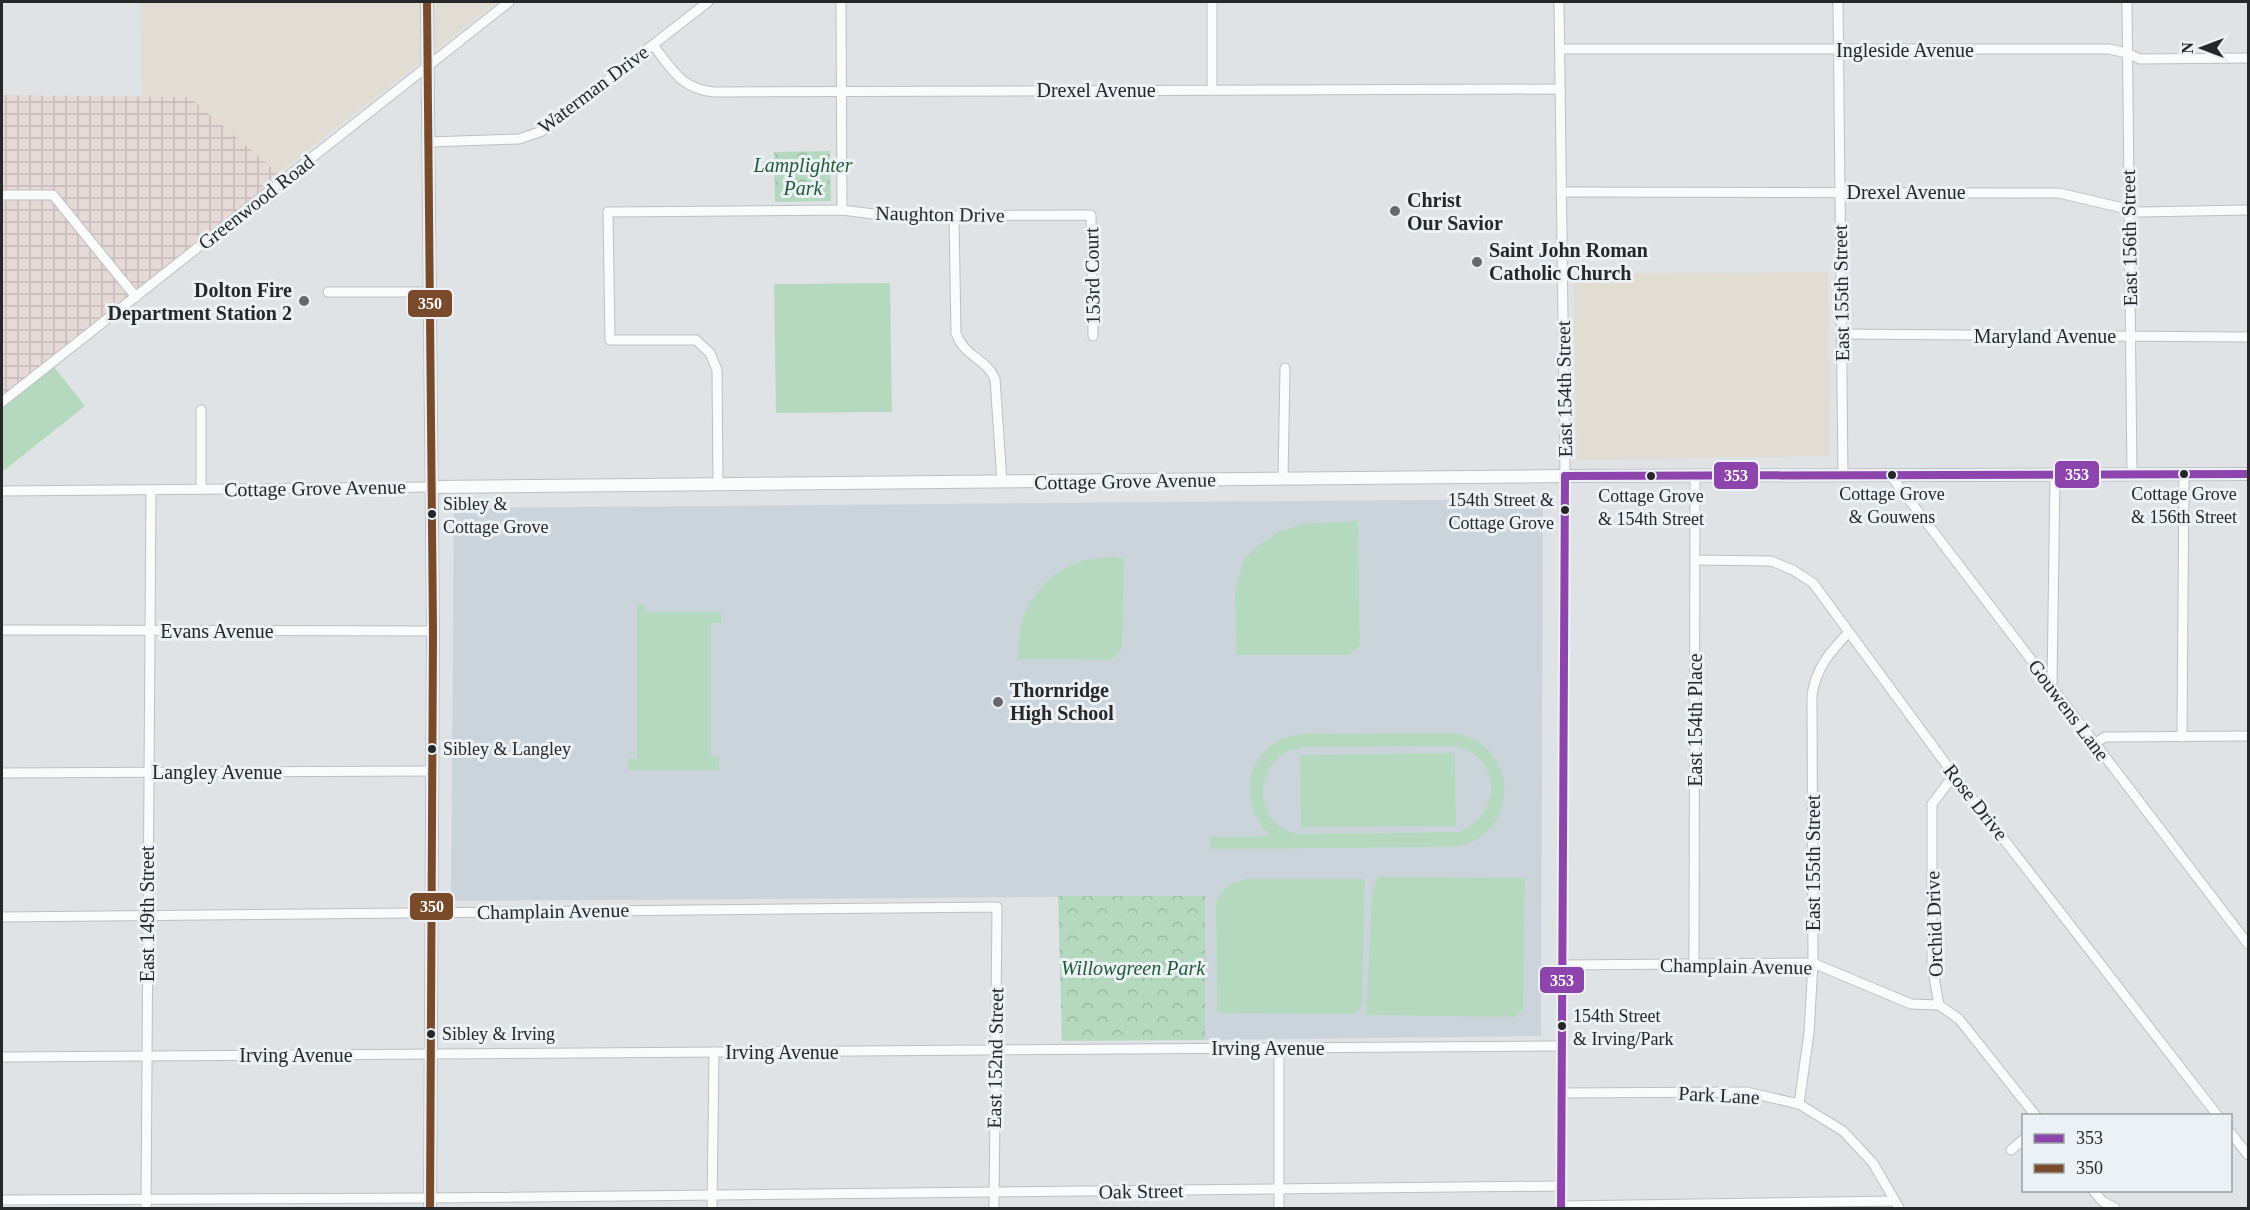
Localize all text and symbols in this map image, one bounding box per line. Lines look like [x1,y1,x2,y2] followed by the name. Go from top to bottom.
[2172,18,2232,78] north arrow
[1836,39,1974,62] street label: Ingleside Avenue
[534,40,653,138] street label: Waterman Drive
[2179,42,2196,54] text: N
[1036,79,1156,101] street label: Drexel Avenue
[194,150,318,254] street label: Greenwood Road
[753,154,853,199] park label: Lamplighter Park
[2117,169,2141,307] street label: East 156th Street
[1846,181,1966,203] street label: Drexel Avenue
[1407,189,1503,234] place label: Christ Our Savior
[875,202,1005,227] street label: Naughton Drive
[1388,204,1402,218] marker: Christ Our Savior
[1829,224,1853,362] street label: East 155th Street
[1080,227,1104,325] street label: 153rd Court
[1489,239,1648,284] place label: Saint John Roman Catholic Church
[1470,255,1484,269] marker: Saint John Roman Catholic Church
[108,279,292,325] place label: Dolton Fire Department Station 2
[407,289,453,318] line badge: 350
[297,294,311,308] marker: Dolton Fire Department Station 2
[418,295,442,312] text: 350
[1552,320,1576,458] street label: East 154th Street
[1974,325,2116,348] street label: Maryland Avenue
[2054,460,2100,489] line badge: 353
[1713,461,1759,490] line badge: 353
[2065,466,2089,483] text: 353
[1724,467,1748,484] text: 353
[1034,468,1216,495] street label: Cottage Grove Avenue
[2178,468,2190,480] marker: Cottage Grove & 156th Street
[1886,469,1898,481] marker: Cottage Grove & Gouwens
[1645,470,1657,482] marker: Cottage Grove & 154th Street
[224,475,406,502] street label: Cottage Grove Avenue
[1839,484,1945,527] place label: Cottage Grove & Gouwens
[2131,484,2237,527] place label: Cottage Grove & 156th Street
[1598,486,1704,529] place label: Cottage Grove & 154th Street
[1448,490,1554,533] place label: 154th Street & Cottage Grove
[443,494,548,537] place label: Sibley & Cottage Grove
[1559,504,1571,516] marker: 154th Street & Cottage Grove
[426,508,438,520] marker: Sibley & Cottage Grove
[160,620,274,642] street label: Evans Avenue
[1684,653,1706,787] street label: East 154th Place
[2024,655,2114,765] street label: Gouwens Lane
[1010,679,1114,725] place label: Thornridge High School
[991,695,1005,709] marker: Thornridge High School
[443,739,571,759] place label: Sibley & Langley
[426,743,438,755] marker: Sibley & Langley
[1939,760,2013,845] street label: Rose Drive
[152,761,282,784] street label: Langley Avenue
[1802,794,1824,931] street label: East 155th Street
[136,845,158,982] street label: East 149th Street
[1921,870,1947,977] street label: Orchid Drive
[409,892,454,921] line badge: 350
[420,898,444,915] text: 350
[477,899,630,924] street label: Champlain Avenue
[1660,954,1812,979] street label: Champlain Avenue
[1061,957,1206,980] park label: Willowgreen Park
[1539,966,1585,994] line badge: 353
[1550,972,1574,989] text: 353
[983,987,1007,1129] street label: East 152nd Street
[1573,1006,1674,1049] place label: 154th Street & Irving/Park
[1556,1020,1568,1032] marker: 154th Street & Irving/Park
[442,1024,555,1044] place label: Sibley & Irving
[425,1028,437,1040] marker: Sibley & Irving
[1211,1037,1325,1060] street label: Irving Avenue
[725,1041,839,1064] street label: Irving Avenue
[239,1044,353,1067] street label: Irving Avenue
[1678,1082,1760,1108] street label: Park Lane
[2022,1114,2232,1192] legend
[2076,1128,2103,1148] text: 353
[2076,1158,2103,1178] text: 350
[1098,1179,1184,1203] street label: Oak Street

